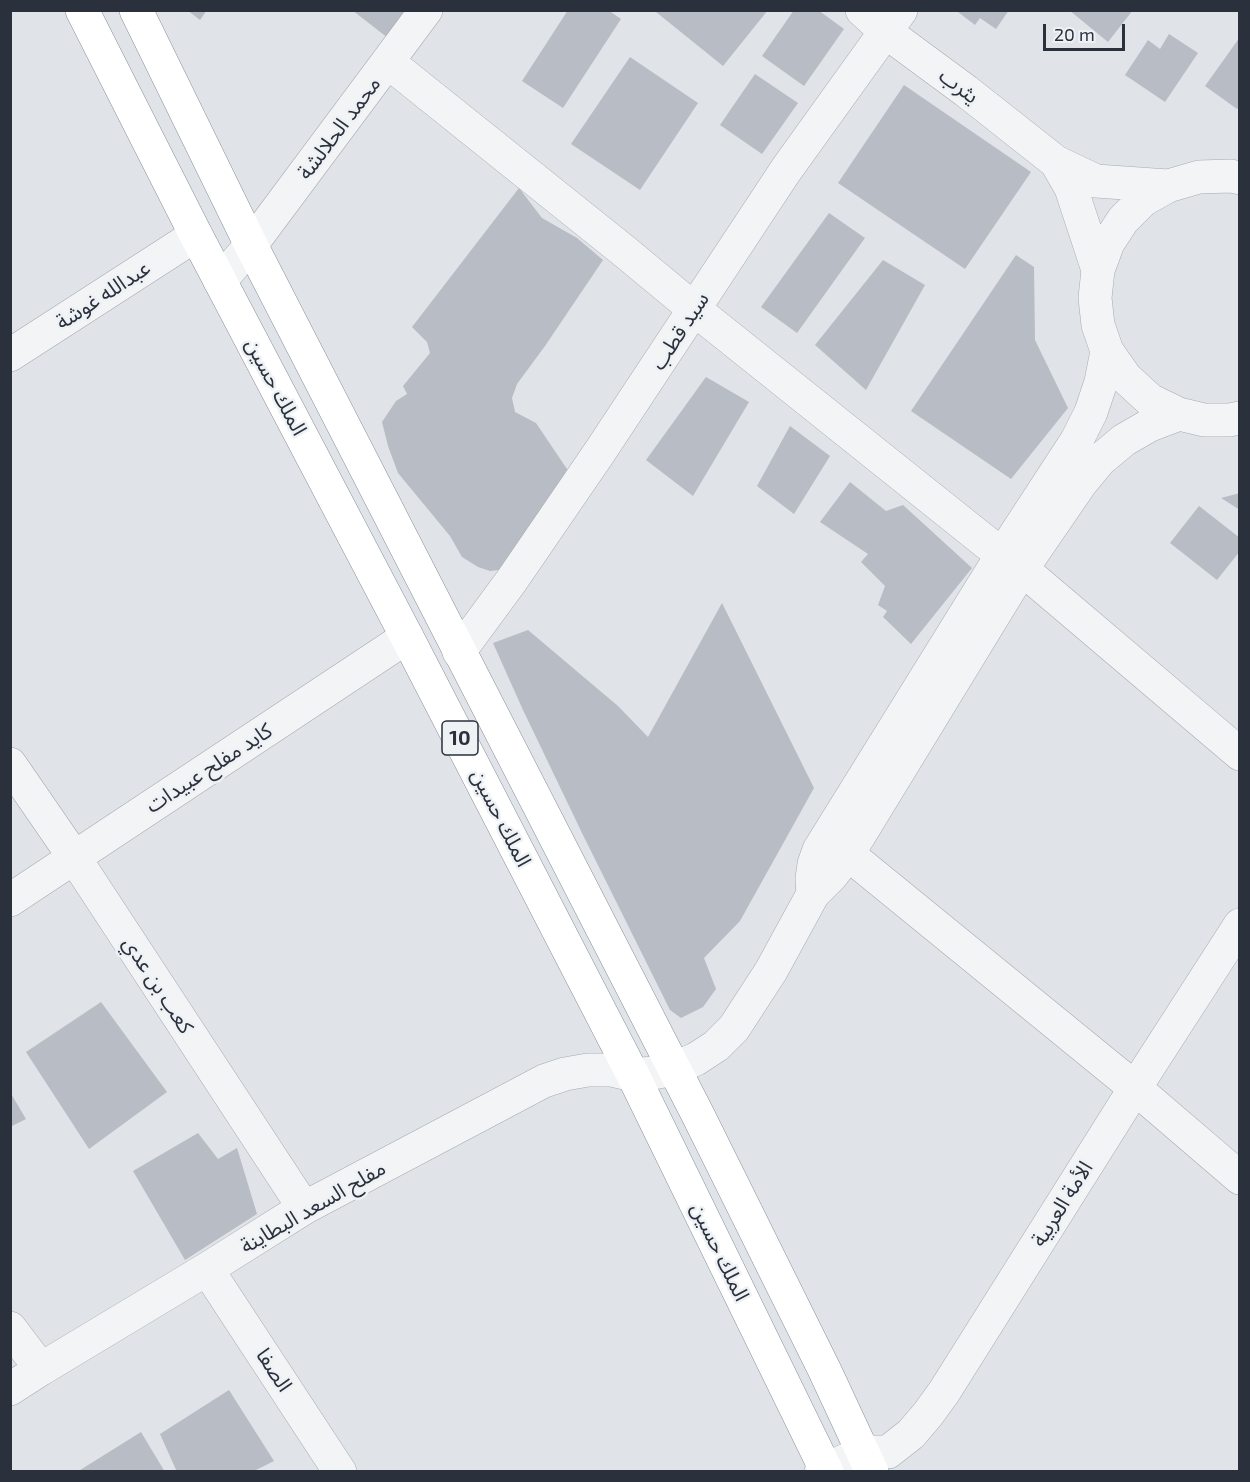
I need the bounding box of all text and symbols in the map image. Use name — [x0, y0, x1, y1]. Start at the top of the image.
scale bar — [1046, 12, 1128, 50]
text: 20 m — [1054, 23, 1095, 45]
street label: يثرب — [934, 63, 984, 109]
street label: محمد الحلالشة — [292, 72, 386, 184]
street label: عبدالله غوشة — [51, 255, 155, 335]
street label: سيد قطب — [646, 287, 714, 375]
street label: الملك حسين — [240, 334, 312, 440]
street label: كايد مفلح عبيدات — [141, 718, 277, 818]
road number: 10 — [442, 721, 478, 755]
street label: الملك حسين — [466, 765, 536, 871]
street label: كعب بن عدي — [117, 932, 199, 1038]
street label: مفلح السعد البطاينة — [236, 1155, 390, 1259]
street label: الأمة العربية — [1026, 1157, 1098, 1251]
street label: الملك حسين — [685, 1199, 755, 1305]
street label: الصفا — [251, 1343, 297, 1397]

